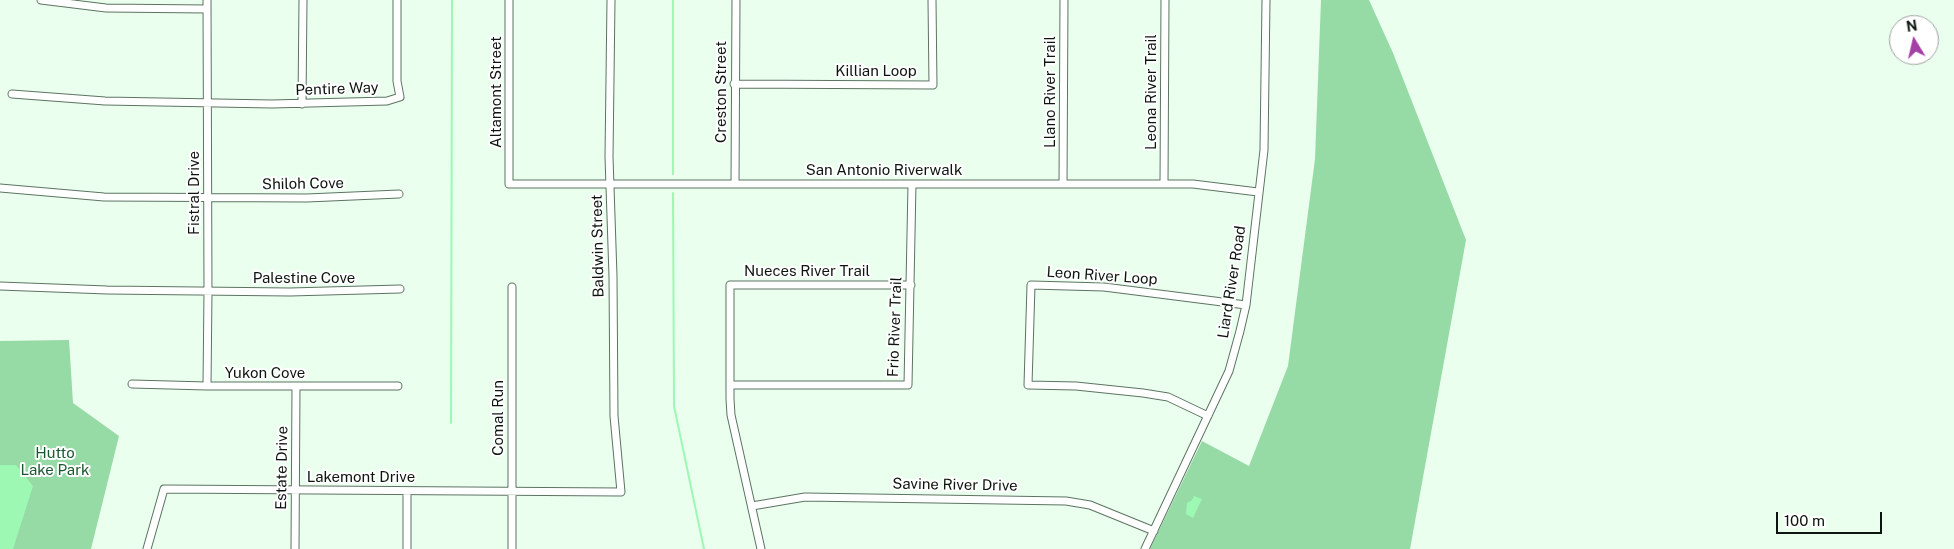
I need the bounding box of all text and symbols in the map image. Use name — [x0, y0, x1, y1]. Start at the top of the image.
north arrow — [1889, 15, 1939, 65]
text: N — [1905, 17, 1918, 35]
street label: Leona River Trail — [1142, 34, 1160, 150]
street label: Altamont Street — [487, 36, 505, 148]
street label: Llano River Trail — [1041, 36, 1059, 148]
street label: Creston Street — [712, 41, 730, 143]
street label: Killian Loop — [835, 62, 917, 80]
street label: Pentire Way — [295, 79, 379, 99]
street label: Fistral Drive — [185, 151, 203, 235]
street label: San Antonio Riverwalk — [806, 161, 962, 179]
street label: Shiloh Cove — [262, 174, 344, 194]
street label: Baldwin Street — [588, 194, 608, 298]
street label: Liard River Road — [1214, 224, 1250, 340]
street label: Nueces River Trail — [744, 262, 870, 280]
street label: Leon River Loop — [1046, 263, 1158, 289]
street label: Palestine Cove — [253, 269, 355, 287]
street label: Frio River Trail — [884, 276, 906, 378]
street label: Yukon Cove — [225, 364, 305, 382]
street label: Comal Run — [489, 380, 507, 456]
street label: Estate Drive — [272, 426, 292, 510]
park label: Hutto Lake Park — [21, 444, 89, 479]
street label: Lakemont Drive — [307, 468, 415, 486]
street label: Savine River Drive — [892, 475, 1018, 495]
scale bar — [1779, 502, 1885, 534]
text: 100 m — [1784, 512, 1825, 529]

